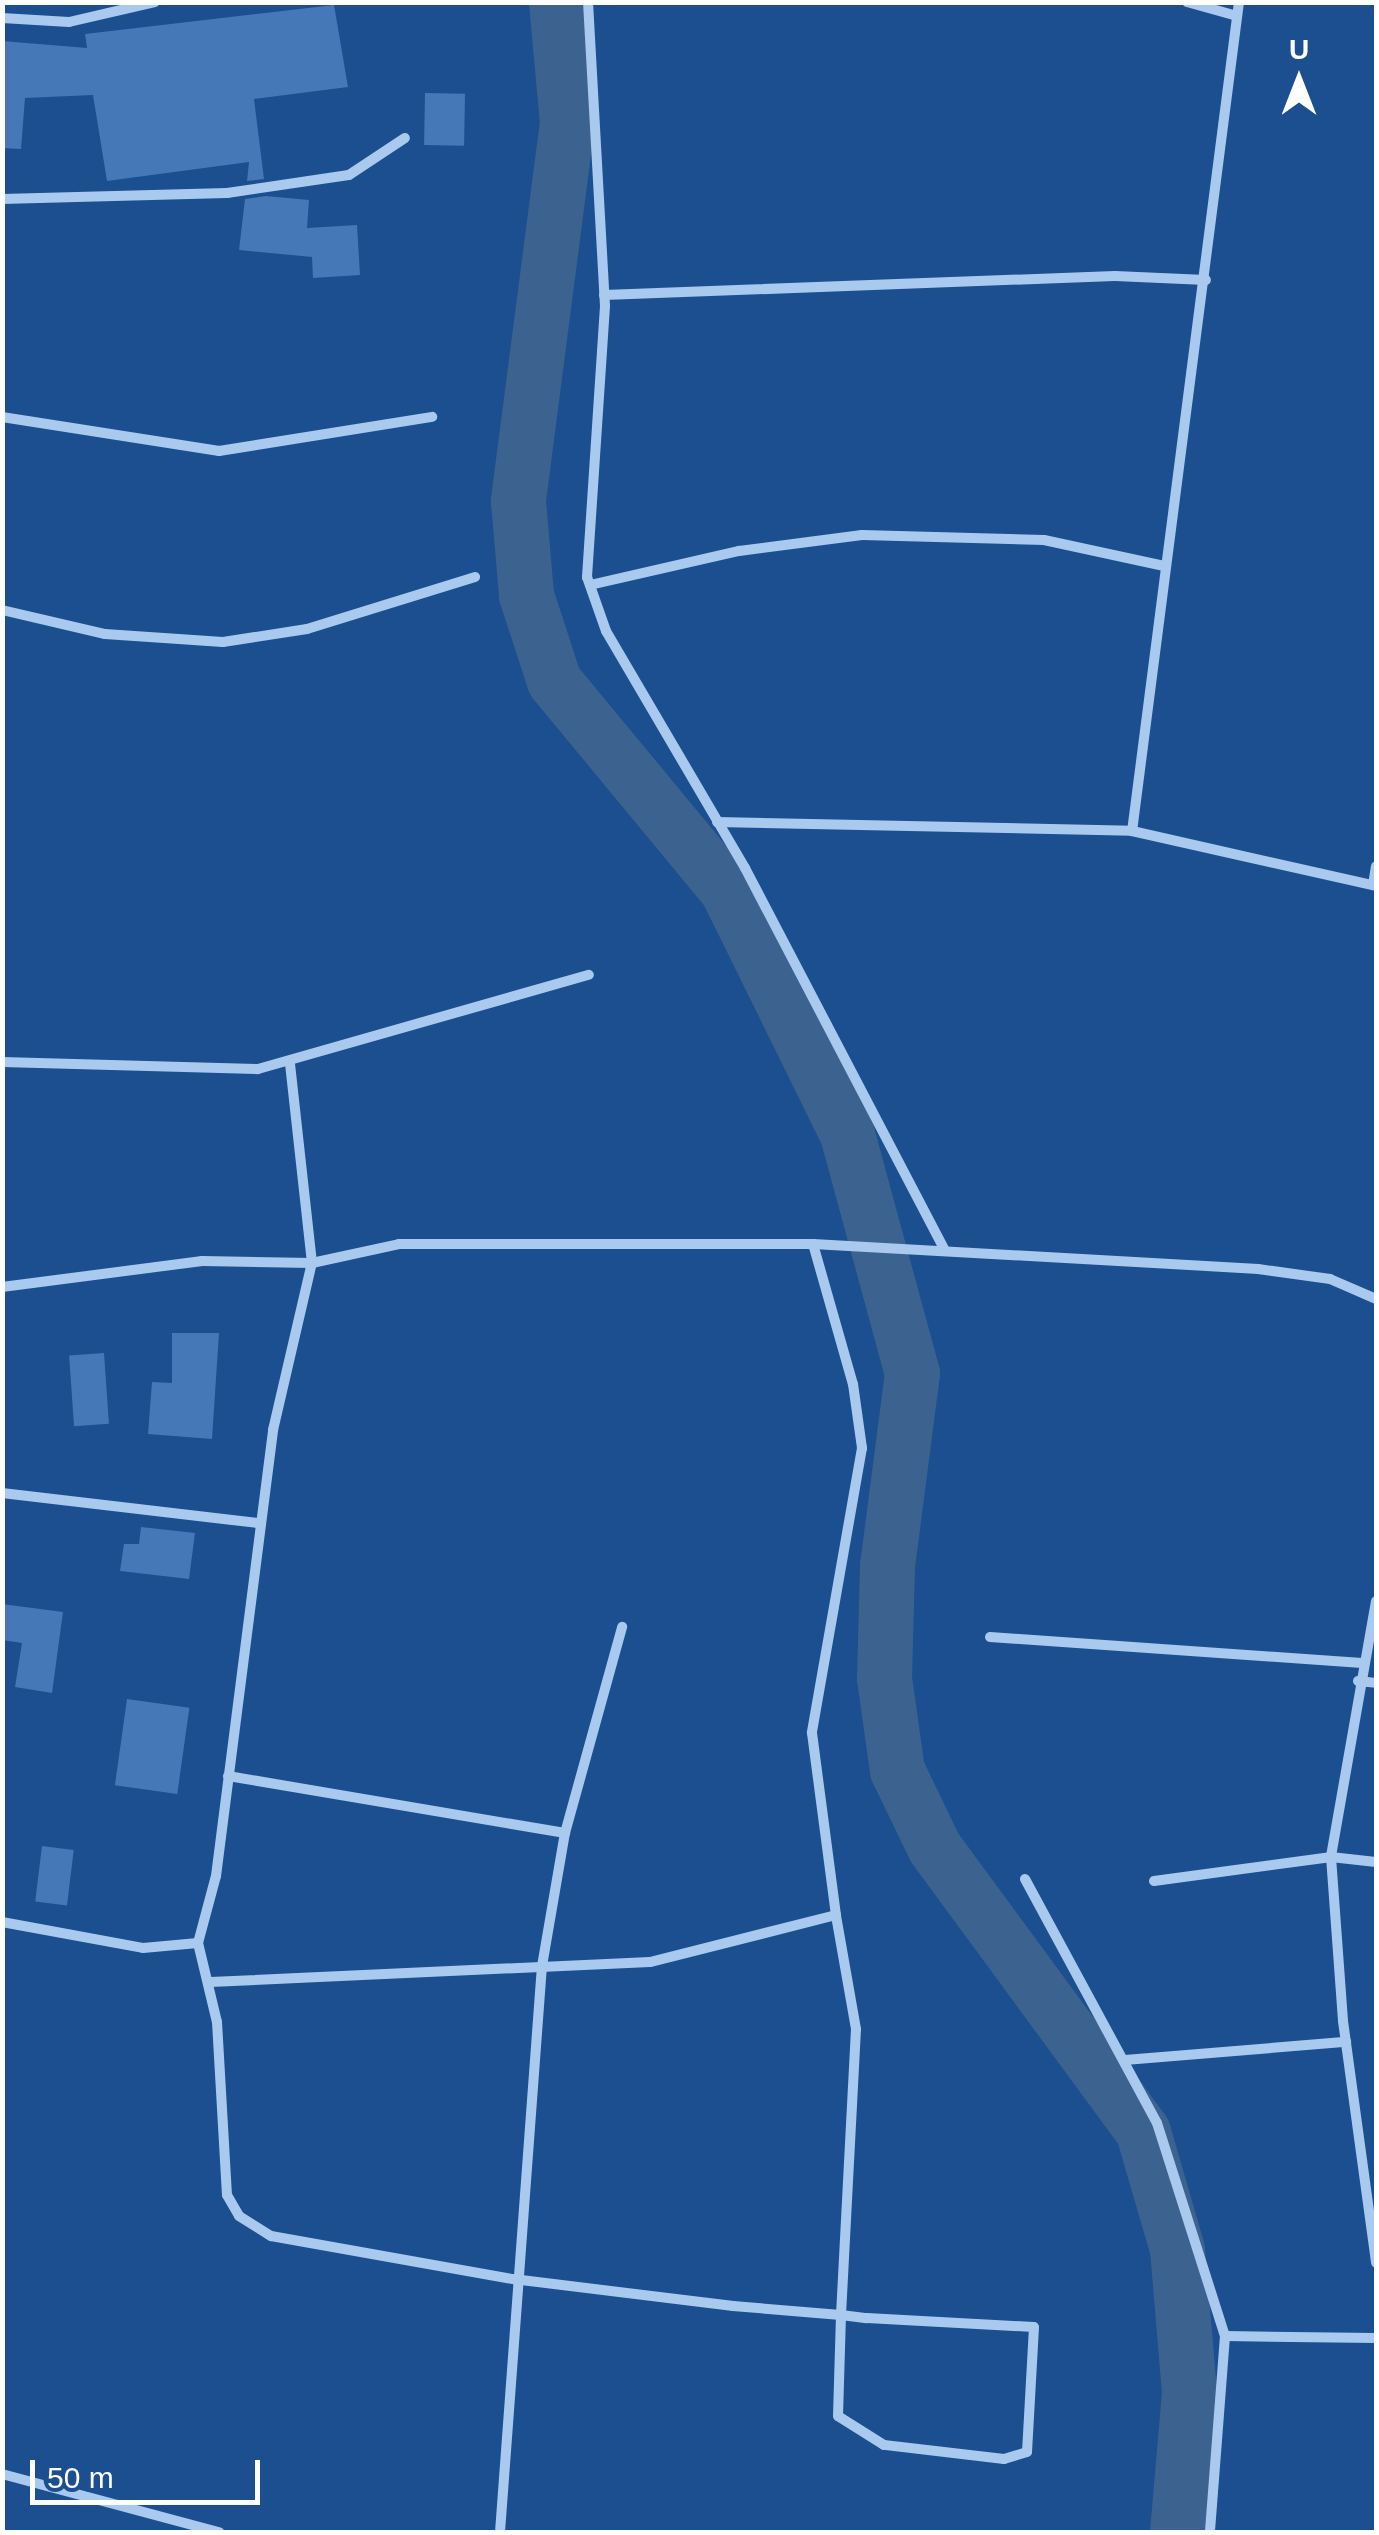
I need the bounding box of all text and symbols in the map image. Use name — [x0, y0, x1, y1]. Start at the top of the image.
north arrow — [1249, 30, 1349, 130]
text: U — [1289, 34, 1309, 65]
scale bar — [35, 2440, 265, 2502]
text: 50 m — [47, 2461, 114, 2494]

